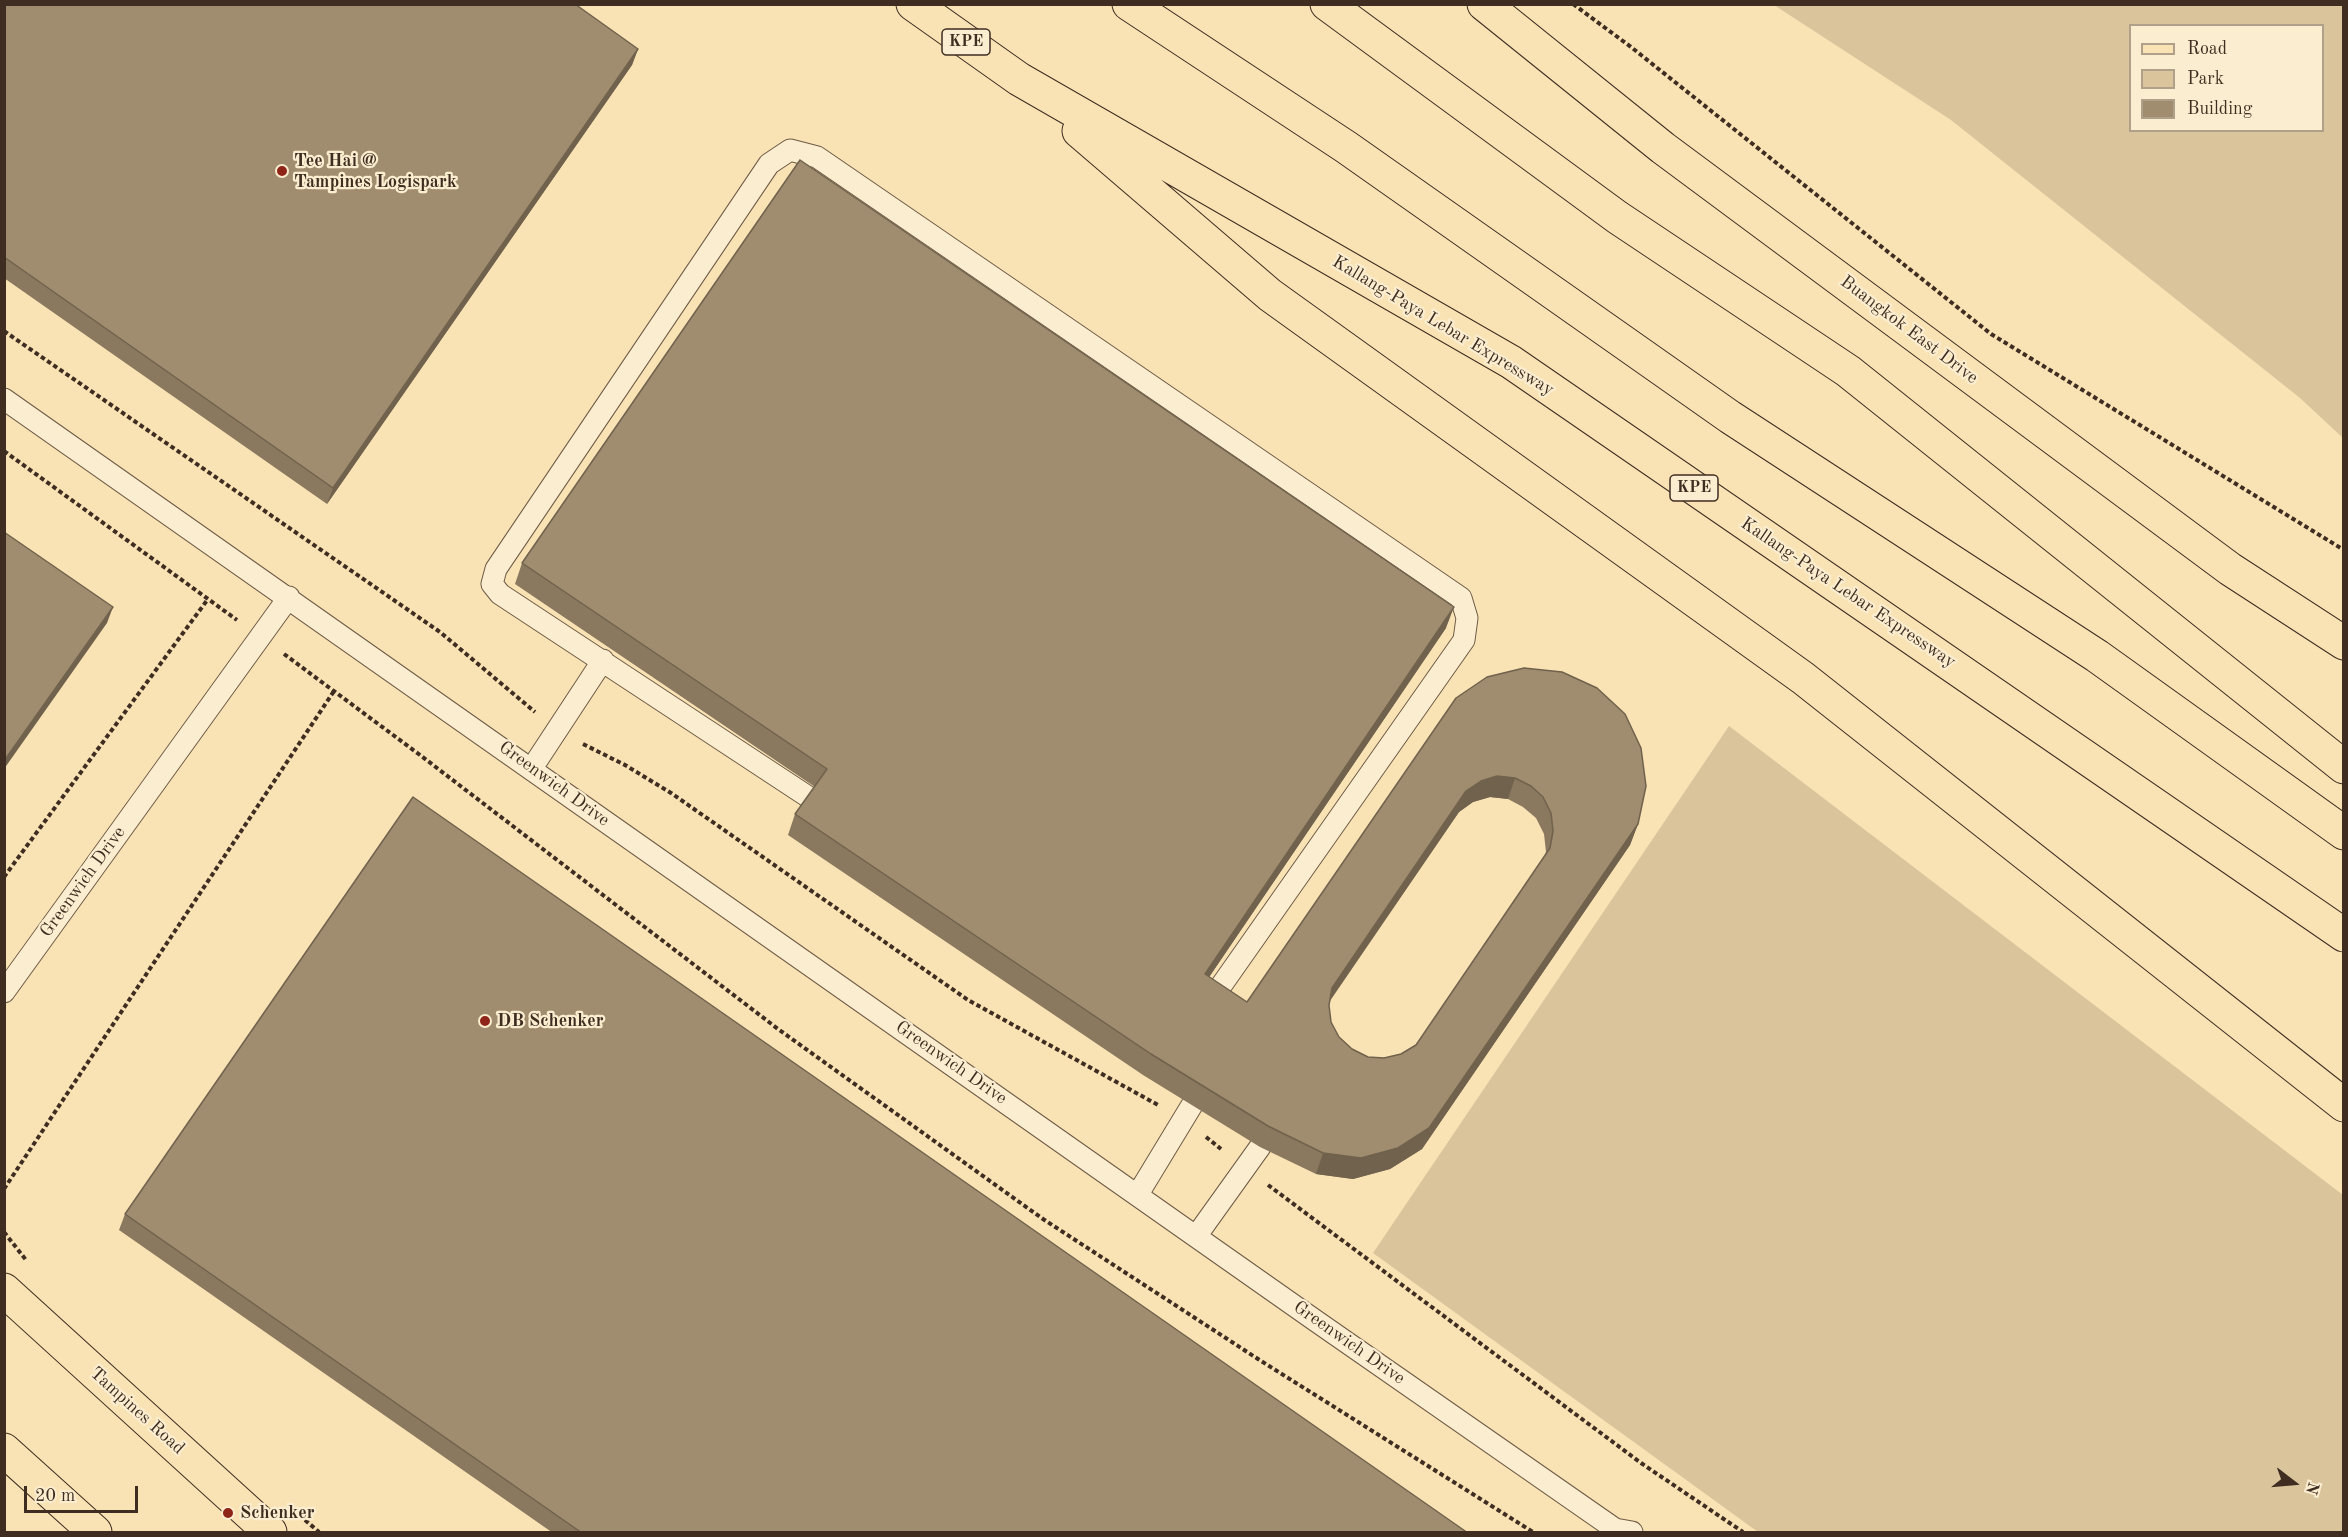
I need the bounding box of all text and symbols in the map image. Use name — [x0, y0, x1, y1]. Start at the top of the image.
legend — [2129, 24, 2324, 132]
road number: KPE — [942, 29, 990, 55]
text: Road — [2187, 40, 2227, 58]
text: Park — [2187, 70, 2224, 88]
text: Building — [2187, 100, 2252, 118]
place label: Tee Hai @ Tampines Logispark — [294, 150, 457, 192]
marker: Tee Hai @ Tampines Logispark — [275, 164, 289, 178]
street label: Kallang-Paya Lebar Expressway — [1328, 251, 1558, 401]
street label: Buangkok East Drive — [1836, 271, 1982, 389]
road number: KPE — [1670, 475, 1718, 501]
street label: Kallang-Paya Lebar Expressway — [1736, 513, 1960, 673]
street label: Greenwich Drive — [495, 737, 613, 831]
street label: Greenwich Drive — [36, 823, 130, 941]
place label: DB Schenker — [497, 1010, 604, 1032]
marker: DB Schenker — [478, 1014, 492, 1028]
street label: Greenwich Drive — [891, 1016, 1011, 1110]
street label: Greenwich Drive — [1289, 1296, 1409, 1390]
street label: Tampines Road — [85, 1363, 189, 1459]
north arrow — [2264, 1453, 2324, 1513]
scale bar — [27, 1474, 141, 1512]
text: N — [2302, 1480, 2321, 1496]
text: 20 m — [35, 1487, 75, 1505]
place label: Schenker — [240, 1502, 315, 1524]
marker: Schenker — [221, 1506, 235, 1520]

